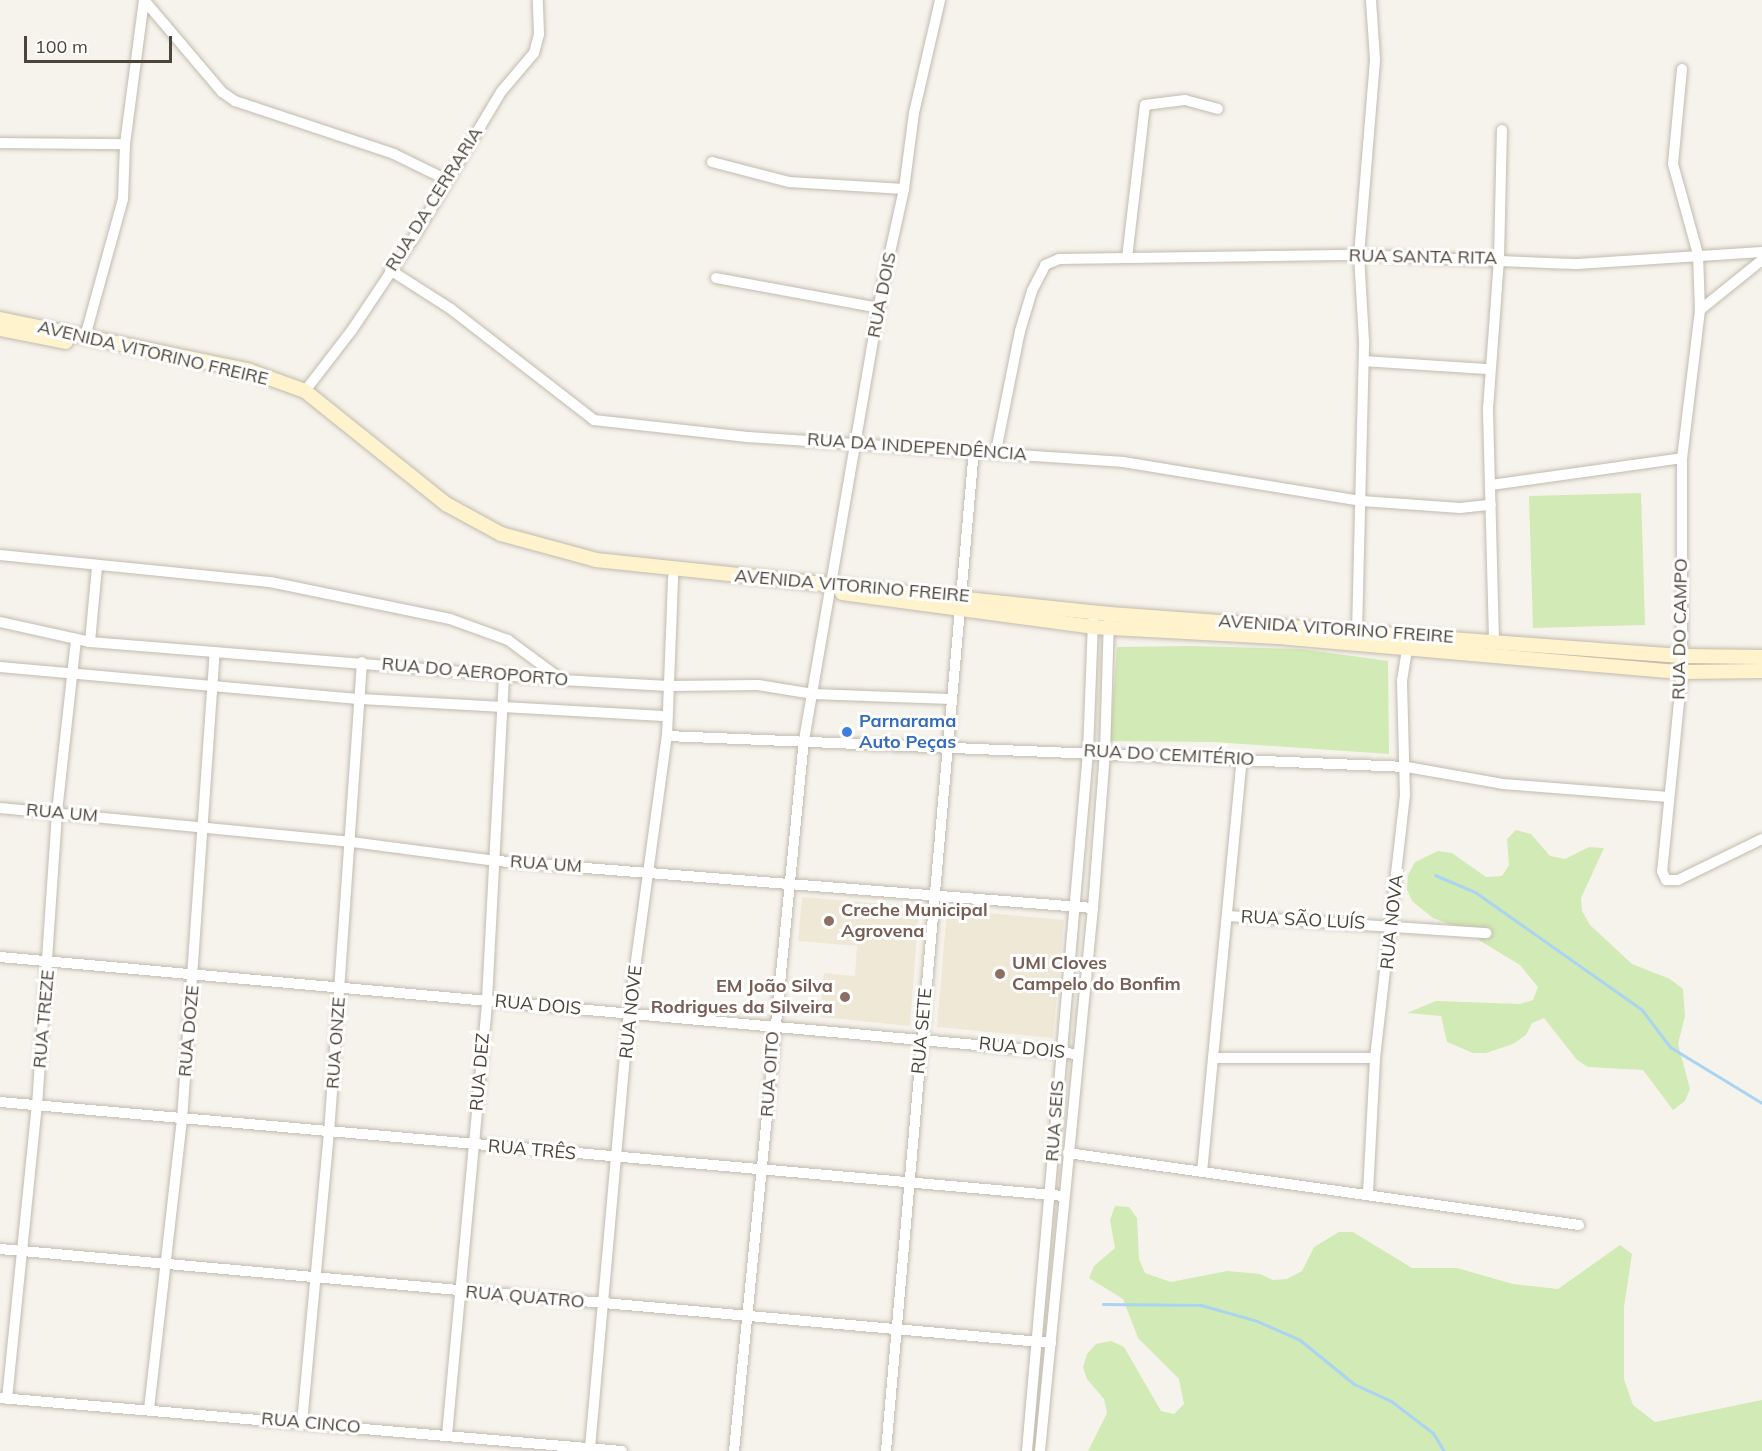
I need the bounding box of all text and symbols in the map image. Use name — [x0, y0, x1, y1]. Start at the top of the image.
scale bar — [27, 24, 176, 62]
text: 100 m — [35, 35, 88, 58]
street label: RUA DA CERRARIA — [381, 123, 487, 275]
street label: RUA SANTA RITA — [1349, 245, 1497, 269]
street label: RUA DOIS — [863, 250, 901, 340]
street label: AVENIDA VITORINO FREIRE — [36, 316, 270, 390]
street label: RUA DA INDEPENDÊNCIA — [806, 429, 1028, 465]
street label: RUA DO CAMPO — [1668, 558, 1692, 700]
street label: AVENIDA VITORINO FREIRE — [734, 565, 970, 607]
street label: AVENIDA VITORINO FREIRE — [1218, 610, 1454, 648]
street label: RUA DO AEROPORTO — [381, 653, 569, 691]
place label: Parnarama Auto Peças — [859, 711, 956, 754]
marker: Parnarama Auto Peças — [840, 725, 854, 739]
street label: RUA DO CEMITÉRIO — [1083, 740, 1255, 770]
street label: RUA UM — [25, 799, 99, 827]
street label: RUA UM — [509, 851, 583, 877]
street label: RUA NOVA — [1376, 873, 1408, 971]
place label: Creche Municipal Agrovena — [841, 900, 988, 942]
street label: RUA SÃO LUÍS — [1240, 906, 1366, 934]
marker: Creche Municipal Agrovena — [822, 914, 836, 928]
place label: UMI Cloves Campelo do Bonfim — [1012, 953, 1181, 996]
street label: RUA NOVE — [615, 964, 647, 1060]
marker: UMI Cloves Campelo do Bonfim — [993, 967, 1007, 981]
street label: RUA TREZE — [29, 969, 59, 1069]
place label: EM João Silva Rodrigues da Silveira — [651, 976, 833, 1018]
street label: RUA DOZE — [174, 984, 204, 1078]
street label: RUA SETE — [907, 987, 937, 1075]
street label: RUA DOIS — [494, 990, 582, 1020]
marker: EM João Silva Rodrigues da Silveira — [838, 990, 852, 1004]
street label: RUA ONZE — [322, 996, 350, 1090]
street label: RUA OITO — [756, 1030, 784, 1118]
street label: RUA DEZ — [466, 1032, 494, 1112]
street label: RUA DOIS — [978, 1033, 1066, 1063]
street label: RUA SEIS — [1041, 1080, 1069, 1162]
street label: RUA TRÊS — [487, 1135, 577, 1165]
street label: RUA QUATRO — [465, 1281, 585, 1313]
street label: RUA CINCO — [260, 1408, 362, 1438]

